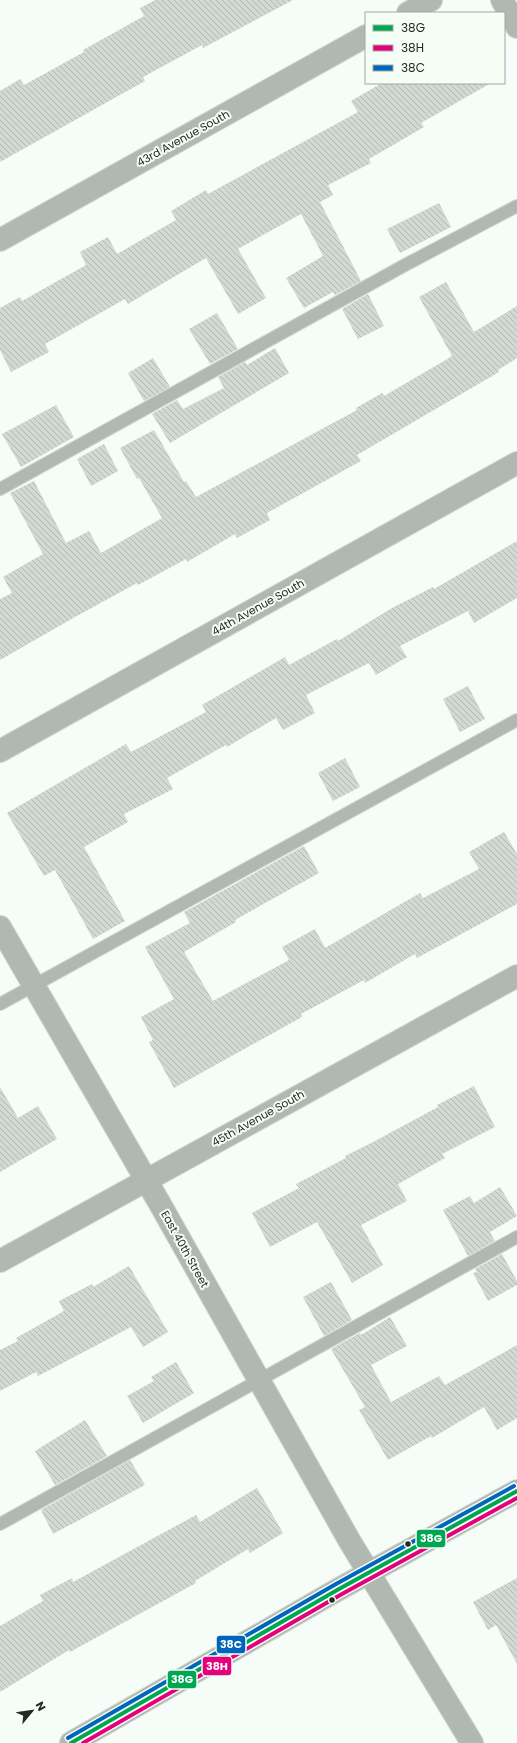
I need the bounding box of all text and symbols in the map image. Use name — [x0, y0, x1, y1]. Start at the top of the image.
legend — [365, 12, 505, 84]
text: 38G — [401, 19, 425, 36]
text: 38H — [401, 39, 424, 56]
text: 38C — [401, 59, 425, 76]
street label: 43rd Avenue South — [134, 106, 232, 170]
street label: 44th Avenue South — [209, 575, 307, 639]
street label: 45th Avenue South — [209, 1086, 307, 1150]
street label: East 40th Street — [157, 1208, 213, 1290]
line badge: 38G — [416, 1529, 446, 1548]
text: 38G — [420, 1530, 443, 1546]
unlabelled marker — [403, 1539, 413, 1549]
unlabelled marker — [327, 1595, 337, 1605]
line badge: 38C — [216, 1635, 246, 1654]
text: 38C — [220, 1636, 242, 1652]
line badge: 38H — [202, 1656, 232, 1676]
text: 38H — [206, 1658, 228, 1674]
line badge: 38G — [167, 1670, 197, 1689]
text: 38G — [171, 1671, 194, 1687]
north arrow — [12, 1691, 52, 1731]
text: N — [32, 1699, 50, 1714]

